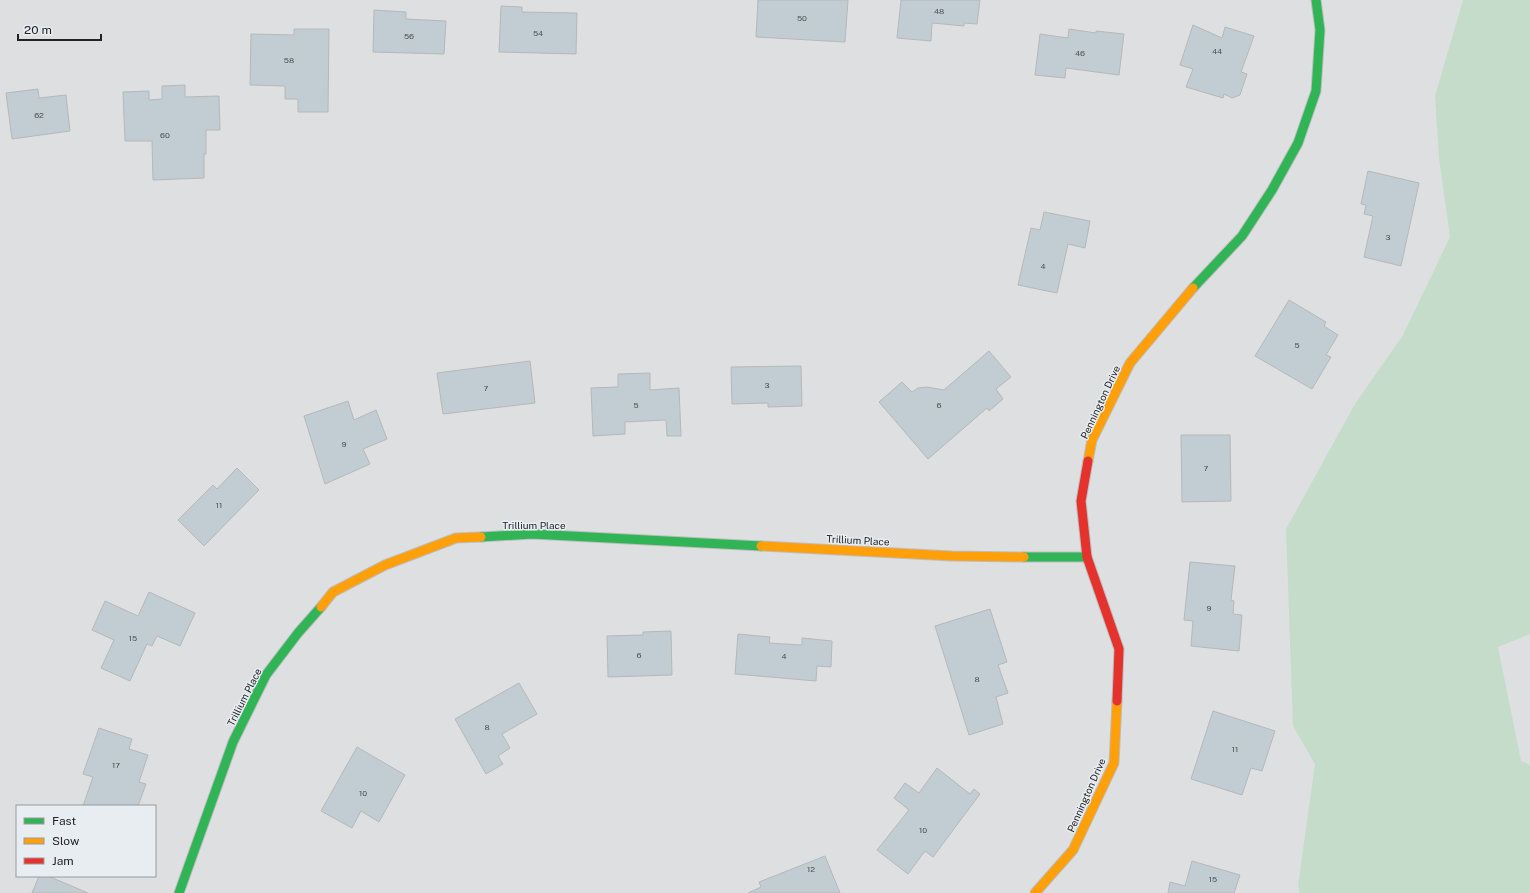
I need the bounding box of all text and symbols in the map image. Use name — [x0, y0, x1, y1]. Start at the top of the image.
house number: 48 — [934, 6, 944, 16]
house number: 50 — [797, 13, 807, 23]
scale bar — [18, 16, 101, 42]
text: 20 m — [24, 23, 52, 37]
house number: 54 — [533, 28, 543, 38]
house number: 56 — [404, 31, 414, 41]
house number: 44 — [1212, 46, 1222, 56]
house number: 46 — [1075, 48, 1085, 58]
house number: 58 — [284, 55, 294, 65]
house number: 62 — [34, 110, 44, 120]
house number: 60 — [160, 130, 170, 140]
house number: 3 — [1385, 232, 1391, 242]
house number: 4 — [1040, 261, 1046, 271]
house number: 5 — [1294, 340, 1300, 350]
street label: Pennington Drive — [1078, 363, 1122, 441]
house number: 3 — [764, 380, 770, 390]
house number: 7 — [484, 383, 489, 393]
house number: 5 — [633, 400, 639, 410]
house number: 6 — [937, 400, 942, 410]
house number: 9 — [342, 439, 347, 449]
house number: 7 — [1204, 463, 1209, 473]
house number: 11 — [216, 500, 222, 510]
street label: Trillium Place — [502, 519, 566, 531]
street label: Trillium Place — [826, 532, 890, 548]
house number: 9 — [1207, 603, 1212, 613]
house number: 15 — [129, 633, 137, 643]
house number: 6 — [637, 650, 642, 660]
house number: 4 — [781, 651, 787, 661]
street label: Trillium Place — [224, 666, 264, 728]
house number: 8 — [974, 674, 980, 684]
house number: 8 — [484, 722, 490, 732]
house number: 11 — [1232, 744, 1238, 754]
street label: Pennington Drive — [1064, 756, 1108, 834]
house number: 17 — [112, 760, 120, 770]
house number: 10 — [359, 788, 367, 798]
legend — [16, 805, 156, 877]
text: Fast — [52, 814, 77, 828]
house number: 10 — [919, 825, 927, 835]
text: Slow — [52, 834, 80, 848]
text: Jam — [52, 854, 74, 868]
house number: 12 — [807, 864, 815, 874]
house number: 15 — [1209, 874, 1217, 884]

